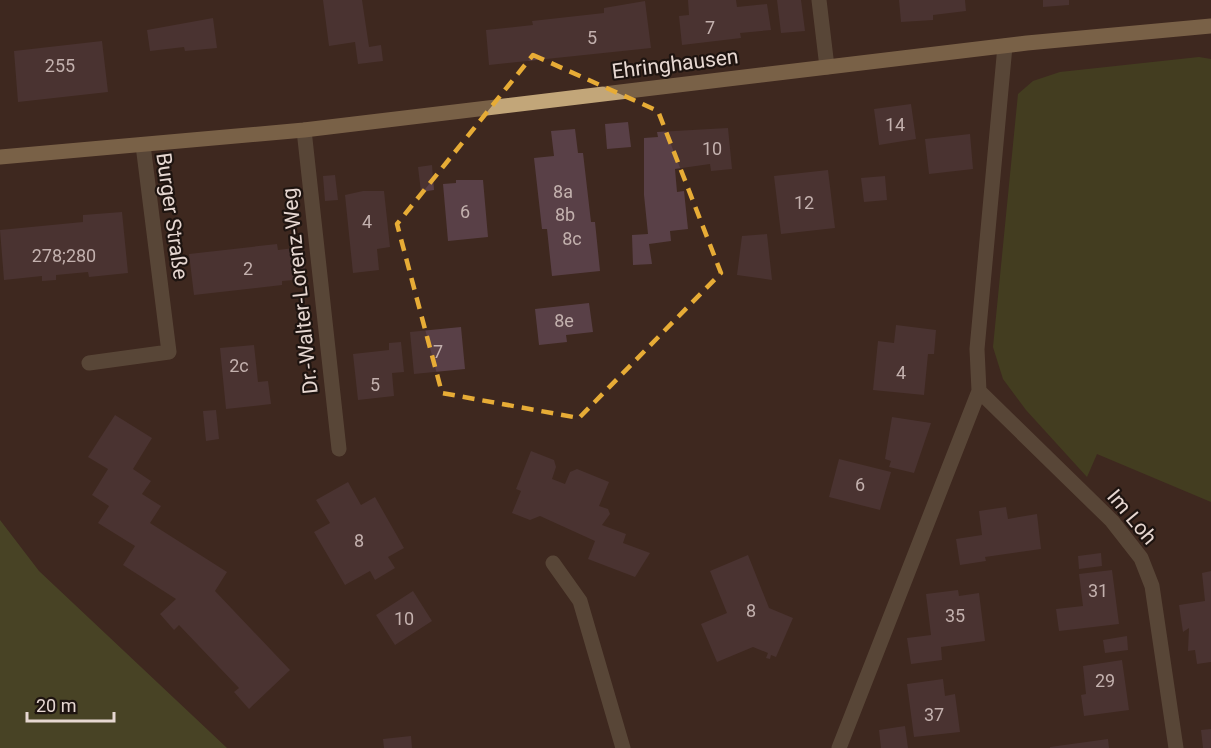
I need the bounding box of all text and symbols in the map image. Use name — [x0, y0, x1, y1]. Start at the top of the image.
house number: 7 — [705, 17, 715, 38]
house number: 5 — [587, 27, 597, 48]
street label: Ehringhausen — [610, 44, 740, 84]
house number: 255 — [45, 55, 75, 76]
house number: 14 — [885, 114, 905, 135]
house number: 10 — [702, 138, 722, 159]
street label: Burger Straße — [151, 151, 193, 281]
house number: 8a — [553, 181, 573, 202]
street label: Dr.-Walter-Lorenz-Weg — [277, 187, 323, 395]
house number: 12 — [794, 192, 814, 213]
house number: 6 — [460, 201, 470, 222]
house number: 8b — [555, 204, 575, 225]
house number: 4 — [362, 211, 372, 232]
house number: 8c — [562, 228, 582, 249]
house number: 278;280 — [32, 245, 96, 266]
house number: 2 — [243, 258, 253, 279]
house number: 8e — [554, 310, 574, 331]
house number: 7 — [433, 341, 443, 362]
house number: 2c — [229, 355, 249, 376]
house number: 4 — [896, 362, 906, 383]
house number: 5 — [370, 374, 380, 395]
house number: 6 — [855, 474, 865, 495]
street label: Im Loh — [1102, 485, 1162, 549]
house number: 8 — [354, 530, 364, 551]
house number: 31 — [1088, 580, 1108, 601]
house number: 8 — [746, 600, 756, 621]
house number: 35 — [945, 605, 965, 626]
house number: 10 — [394, 608, 414, 629]
house number: 29 — [1095, 670, 1115, 691]
scale bar — [27, 685, 114, 723]
text: 20 m — [36, 695, 76, 716]
house number: 37 — [924, 704, 944, 725]

